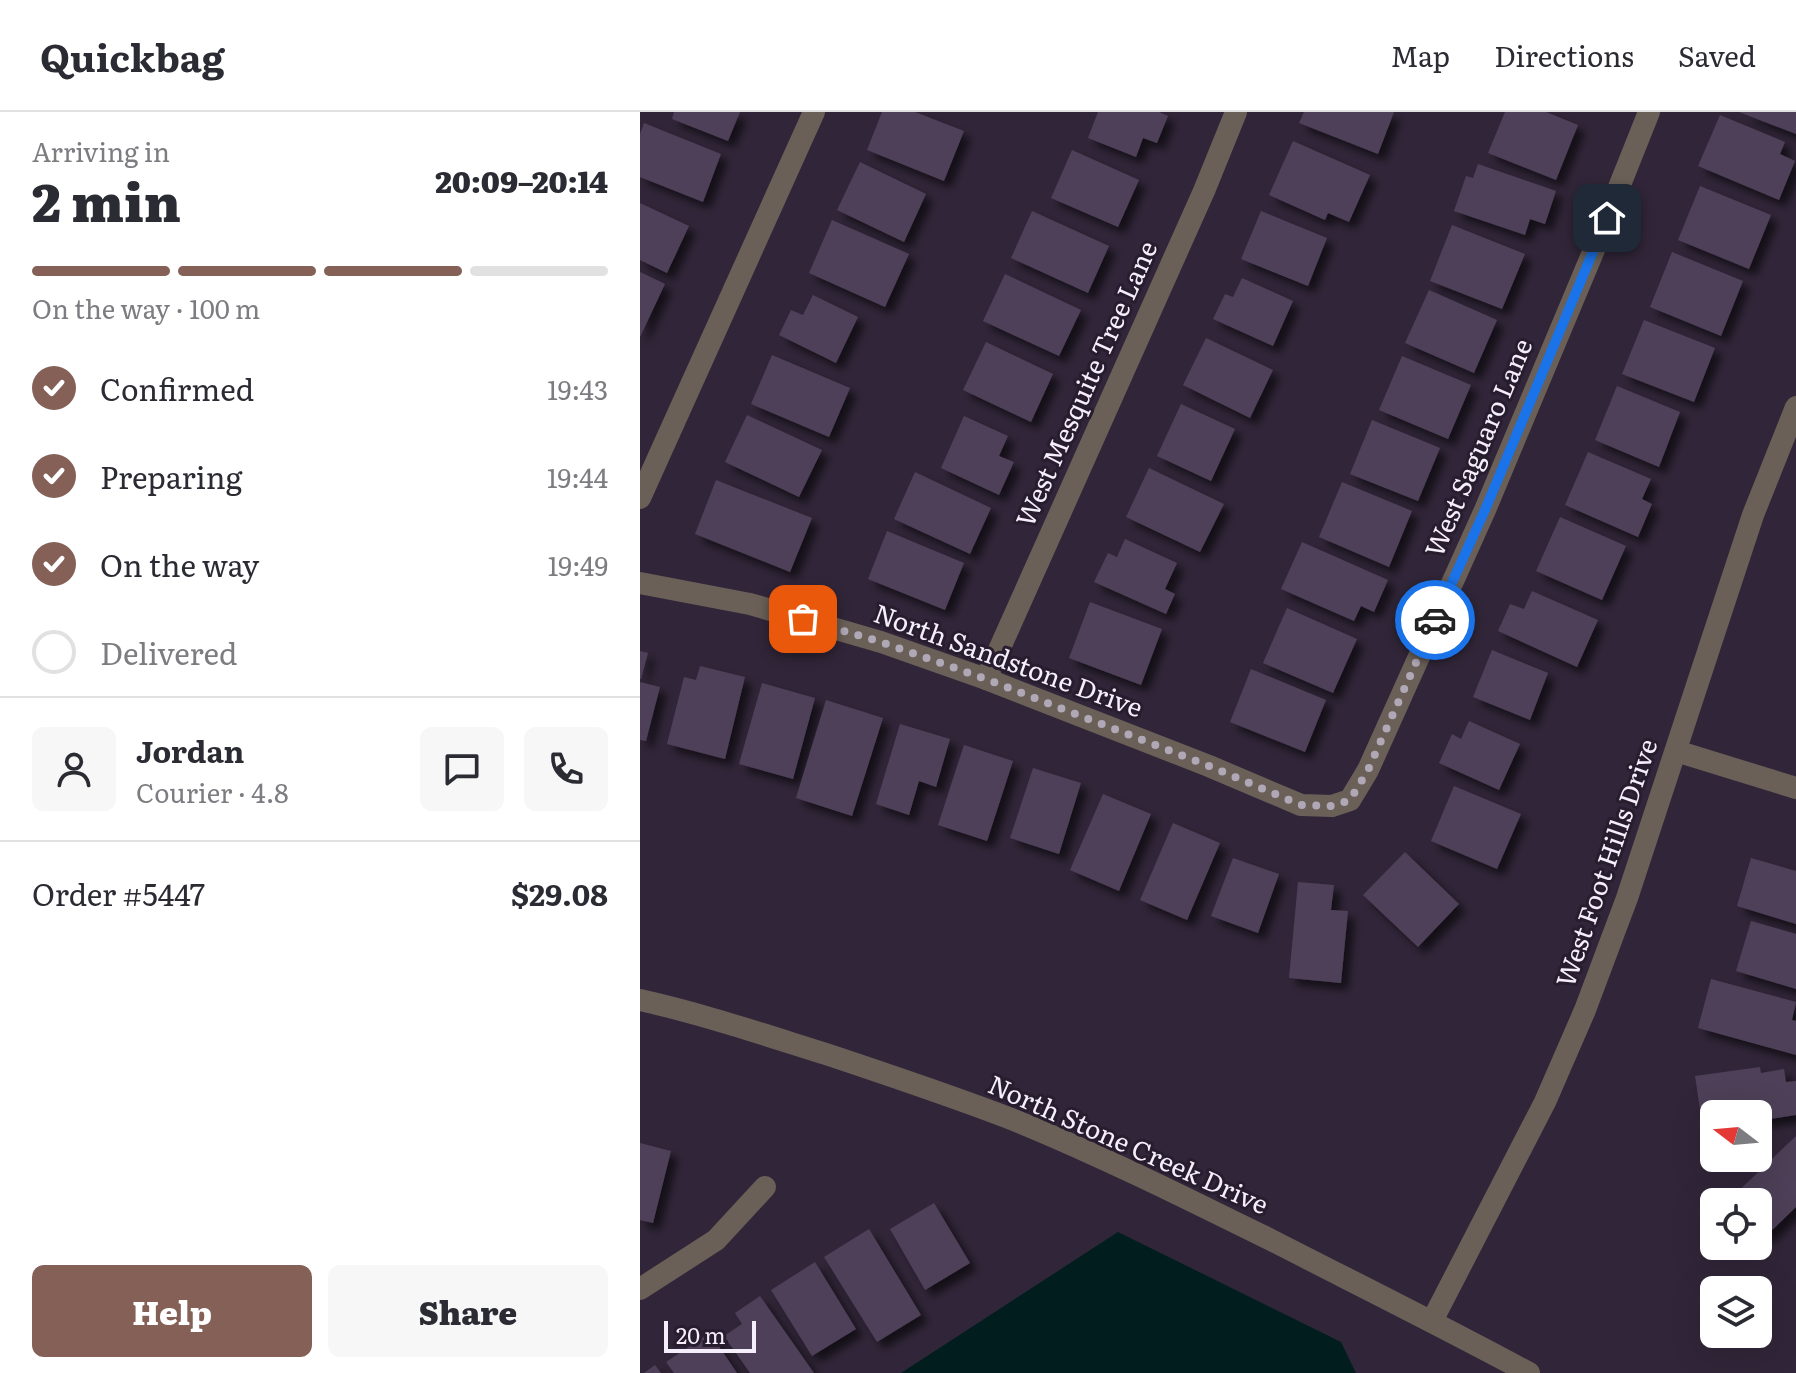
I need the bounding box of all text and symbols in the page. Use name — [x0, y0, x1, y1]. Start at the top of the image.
text: Quickbag — [40, 27, 225, 84]
text: Map — [1391, 34, 1450, 76]
text: Directions — [1494, 34, 1634, 76]
text: Saved — [1678, 34, 1756, 76]
text: Arriving in — [32, 131, 170, 170]
text: 20:09–20:14 — [435, 158, 608, 202]
text: 2 min — [32, 161, 181, 238]
pin — [1573, 184, 1641, 252]
icon: home — [1585, 196, 1629, 240]
street label: West Mesquite Tree Lane — [1004, 234, 1165, 532]
text: On the way · 100 m — [32, 288, 260, 327]
street label: West Saguaro Lane — [1413, 332, 1540, 562]
icon: check — [32, 366, 76, 410]
text: Confirmed — [100, 366, 254, 410]
text: 19:43 — [547, 369, 608, 408]
icon: check — [32, 454, 76, 498]
text: Preparing — [100, 454, 242, 498]
text: 19:44 — [547, 457, 608, 496]
icon: check — [32, 542, 76, 586]
text: On the way — [100, 542, 259, 586]
text: 19:49 — [548, 545, 608, 584]
courier — [1395, 580, 1475, 660]
pin — [769, 585, 837, 653]
street label: North Sandstone Drive — [869, 592, 1149, 725]
icon: bag — [781, 597, 825, 641]
icon: car — [1413, 598, 1457, 642]
text: Delivered — [100, 630, 237, 674]
button: person — [32, 727, 116, 811]
button: chat — [420, 727, 504, 811]
button: phone — [524, 727, 608, 811]
text: Jordan — [136, 728, 244, 772]
street label: West Foot Hills Drive — [1544, 733, 1665, 992]
text: Courier · 4.8 — [136, 772, 289, 811]
text: Order #5447 — [32, 871, 205, 915]
text: $29.08 — [511, 871, 608, 915]
street label: North Stone Creek Drive — [983, 1063, 1275, 1222]
north arrow — [1700, 1100, 1772, 1172]
map controls — [1700, 1100, 1772, 1348]
button: locate — [1700, 1188, 1772, 1260]
button: Help — [32, 1265, 312, 1357]
button: Share — [328, 1265, 608, 1357]
button: layers — [1700, 1276, 1772, 1348]
scale bar — [664, 1317, 756, 1353]
text: 20 m — [676, 1318, 726, 1351]

